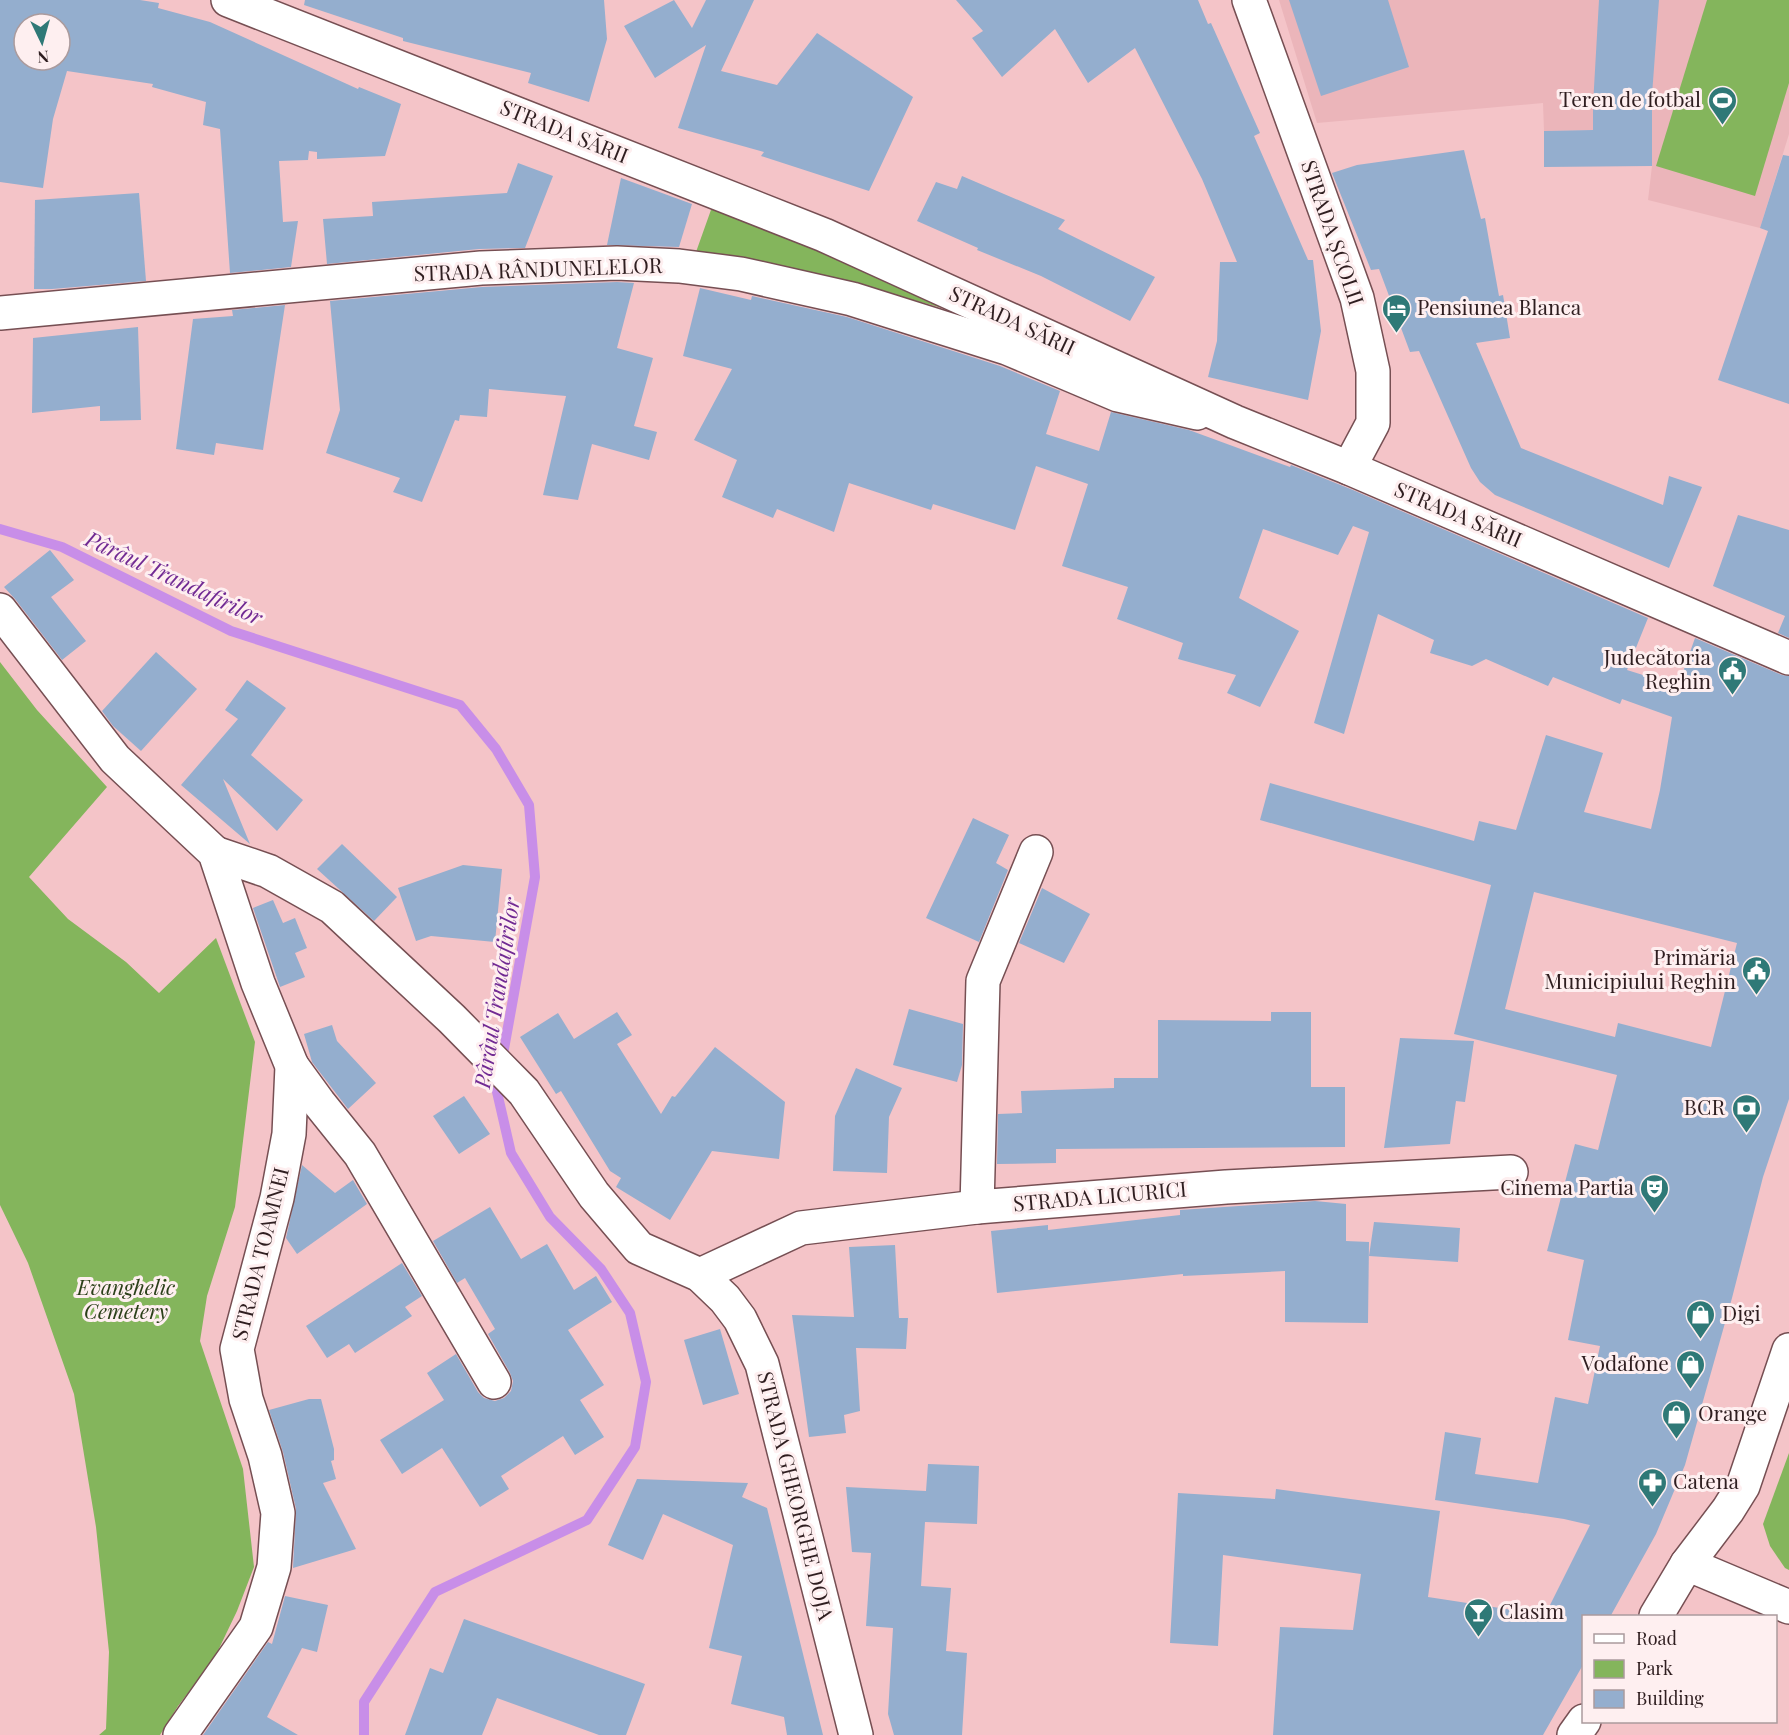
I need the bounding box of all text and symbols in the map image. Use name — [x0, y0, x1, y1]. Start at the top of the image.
north arrow — [12, 12, 72, 72]
text: N — [36, 46, 50, 68]
place label: Teren de fotbal — [1559, 84, 1701, 112]
sports icon: Teren de fotbal — [1706, 84, 1738, 126]
street label: STRADA SĂRII — [497, 92, 633, 169]
street label: STRADA ȘCOLII — [1295, 156, 1372, 309]
street label: STRADA RÂNDUNELELOR — [413, 250, 663, 286]
street label: STRADA SĂRII — [945, 278, 1080, 361]
hotel icon: Pensiunea Blanca — [1380, 292, 1412, 334]
place label: Pensiunea Blanca — [1417, 292, 1582, 320]
street label: STRADA SĂRII — [1391, 474, 1527, 553]
water label: Pârâul Trandafirilor — [80, 522, 268, 632]
place label: Judecătoria Reghin — [1603, 642, 1712, 694]
public building icon: Judecătoria Reghin — [1716, 654, 1748, 696]
water label: Pârâul Trandafirilor — [466, 895, 526, 1091]
place label: Primăria Municipiului Reghin — [1544, 942, 1737, 994]
public building icon: Primăria Municipiului Reghin — [1741, 954, 1773, 996]
place label: BCR — [1684, 1092, 1725, 1120]
bank icon: BCR — [1730, 1092, 1762, 1134]
street label: STRADA TOAMNEI — [224, 1164, 294, 1343]
place label: Cinema Partia — [1500, 1172, 1635, 1200]
theatre icon: Cinema Partia — [1639, 1172, 1671, 1214]
street label: STRADA LICURICI — [1012, 1173, 1188, 1217]
park label: Evanghelic Cemetery — [76, 1272, 175, 1324]
shop icon: Digi — [1685, 1298, 1717, 1340]
place label: Digi — [1722, 1298, 1761, 1326]
place label: Vodafone — [1581, 1348, 1669, 1376]
shop icon: Vodafone — [1674, 1348, 1706, 1390]
street label: STRADA GHEORGHE DOJA — [752, 1368, 842, 1624]
shop icon: Orange — [1661, 1398, 1693, 1440]
place label: Orange — [1698, 1398, 1767, 1426]
pharmacy icon: Catena — [1636, 1466, 1668, 1508]
place label: Catena — [1673, 1466, 1740, 1494]
bar icon: Clasim — [1462, 1596, 1494, 1638]
place label: Clasim — [1499, 1596, 1564, 1624]
legend — [1582, 1615, 1777, 1723]
text: Road — [1636, 1626, 1677, 1650]
text: Park — [1636, 1656, 1673, 1680]
text: Building — [1636, 1686, 1704, 1710]

